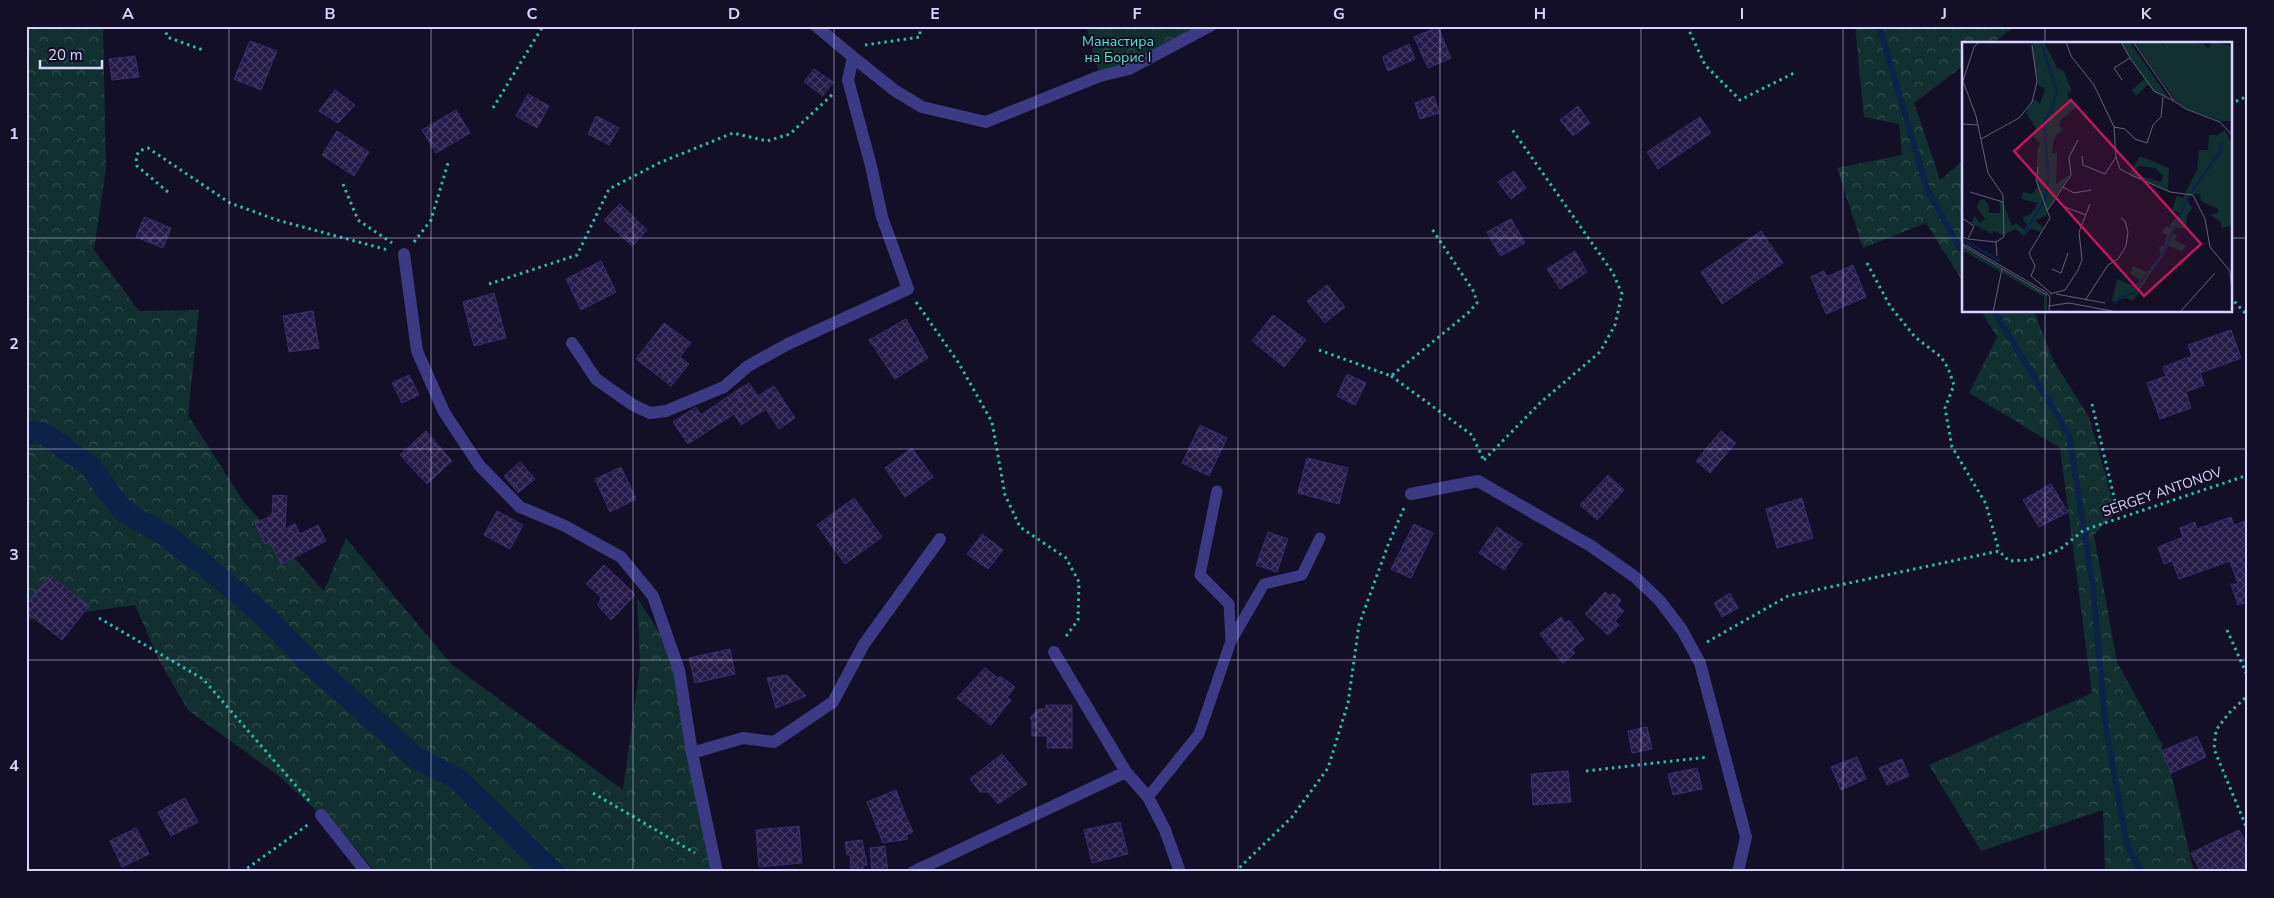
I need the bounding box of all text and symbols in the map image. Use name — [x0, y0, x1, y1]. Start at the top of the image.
text: A — [122, 3, 134, 25]
text: B — [324, 3, 336, 25]
text: C — [527, 3, 538, 25]
text: D — [728, 3, 740, 25]
text: E — [930, 3, 940, 25]
text: F — [1133, 3, 1142, 25]
text: G — [1333, 3, 1345, 25]
text: H — [1534, 3, 1546, 25]
text: I — [1740, 3, 1744, 25]
text: J — [1940, 3, 1947, 25]
text: K — [2141, 3, 2153, 25]
park label: Манастира на Борис І — [1082, 32, 1154, 67]
scale bar — [40, 38, 102, 70]
inset map — [1962, 42, 2232, 312]
text: 20 m — [48, 45, 83, 65]
text: 1 — [9, 123, 19, 145]
text: 2 — [9, 333, 19, 355]
street label: SERGEY ANTONOV — [2099, 462, 2225, 521]
text: 3 — [9, 544, 19, 566]
text: 4 — [9, 755, 19, 777]

